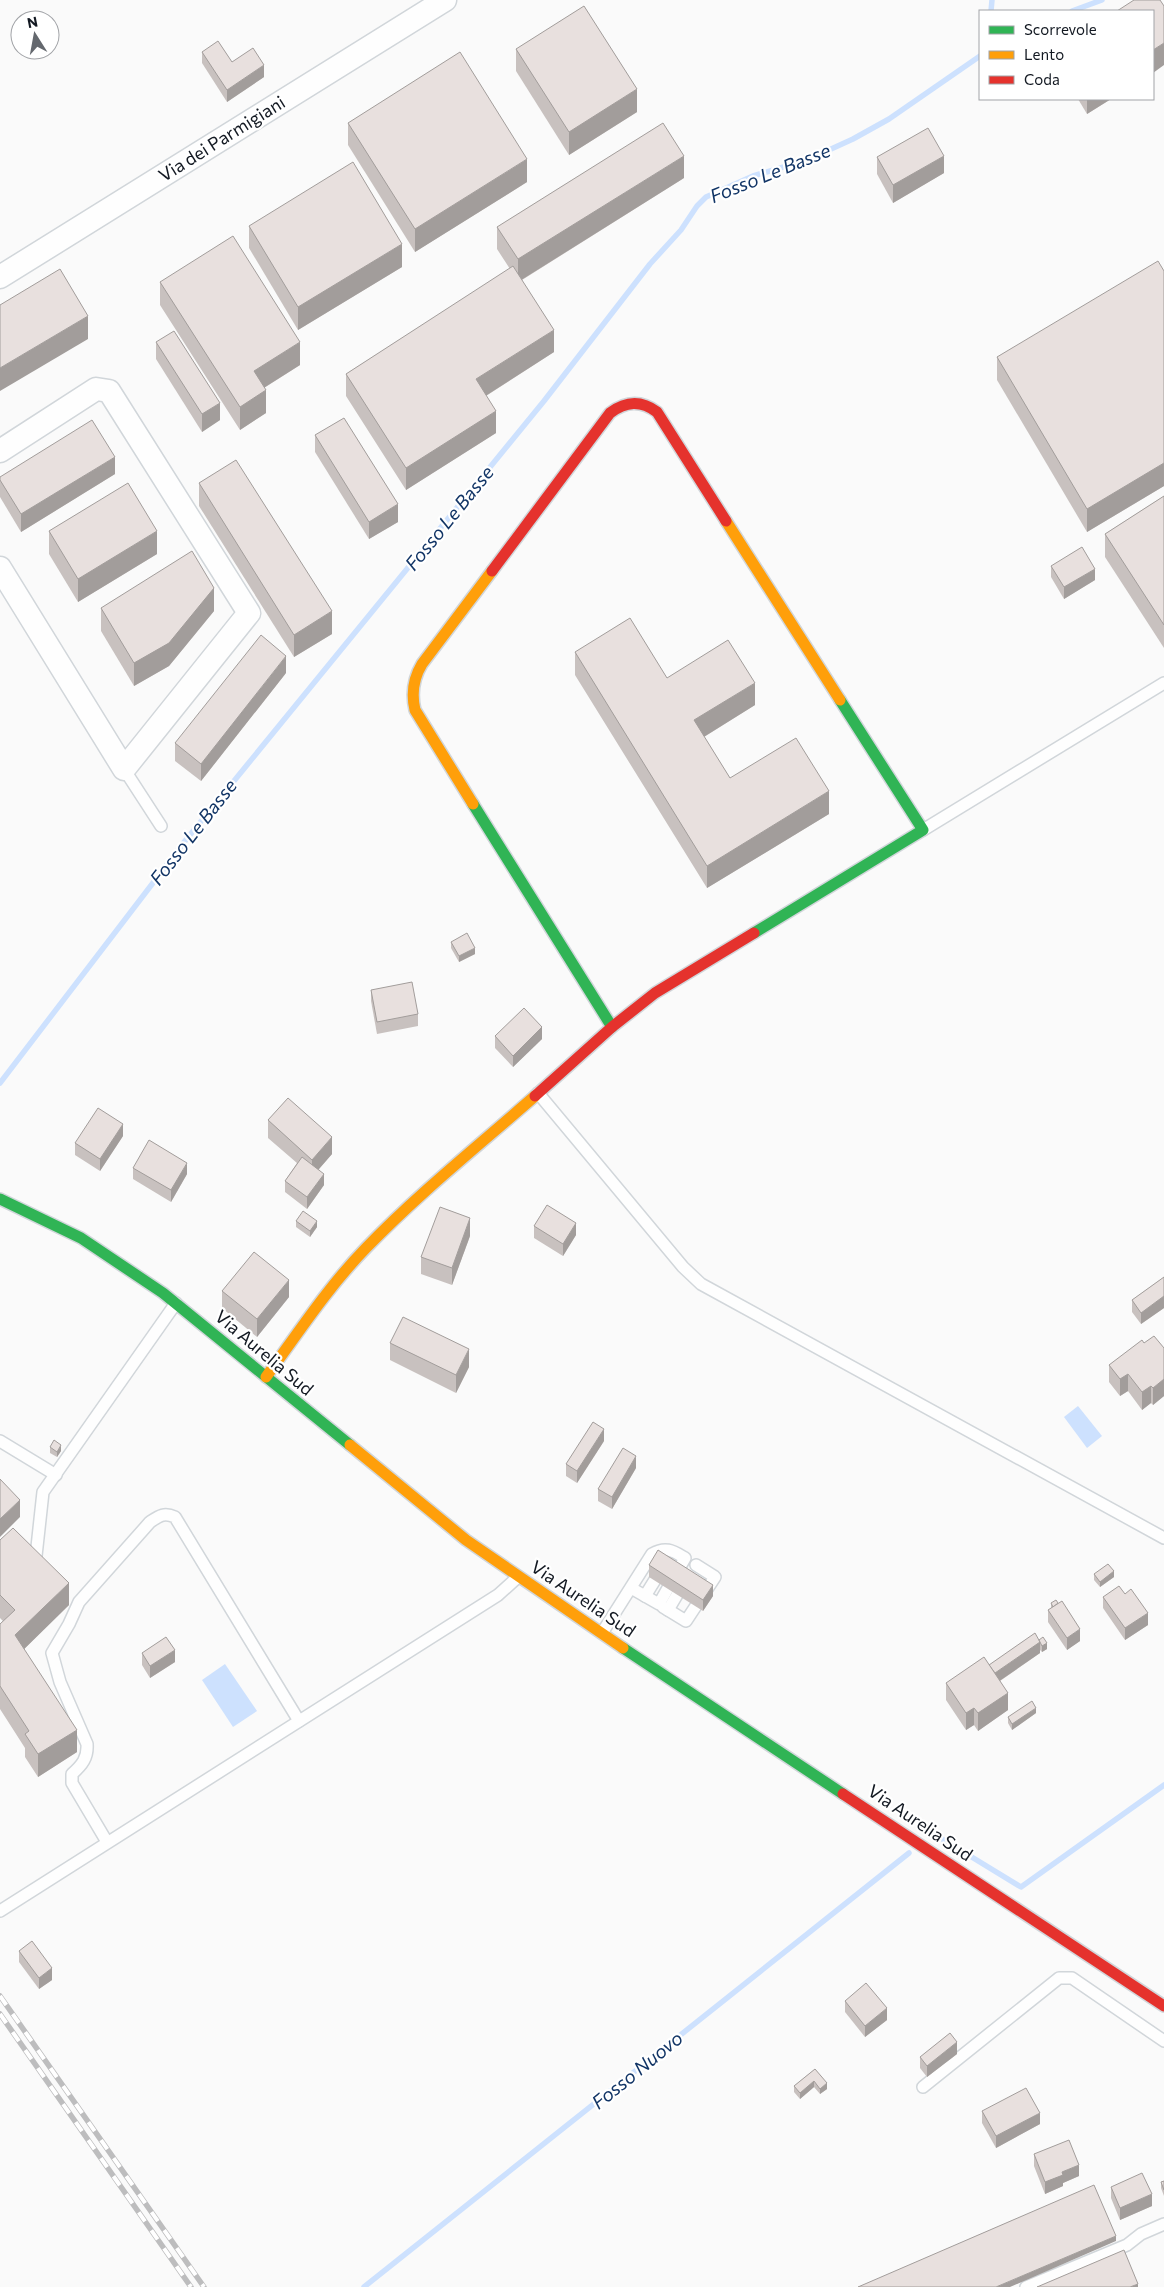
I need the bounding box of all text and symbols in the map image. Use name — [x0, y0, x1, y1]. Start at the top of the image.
north arrow — [10, 10, 60, 60]
legend — [979, 10, 1154, 100]
text: N — [26, 12, 39, 31]
text: Scorrevole — [1024, 20, 1097, 38]
text: Lento — [1024, 45, 1064, 63]
text: Coda — [1024, 70, 1060, 88]
street label: Via dei Parmigiani — [154, 90, 289, 186]
water label: Fosso Le Basse — [706, 138, 833, 207]
water label: Fosso Le Basse — [399, 461, 498, 575]
water label: Fosso Le Basse — [144, 774, 241, 889]
street label: Via Aurelia Sud — [211, 1305, 318, 1400]
street label: Via Aurelia Sud — [527, 1555, 640, 1641]
street label: Via Aurelia Sud — [864, 1779, 977, 1865]
water label: Fosso Nuovo — [587, 2026, 687, 2113]

